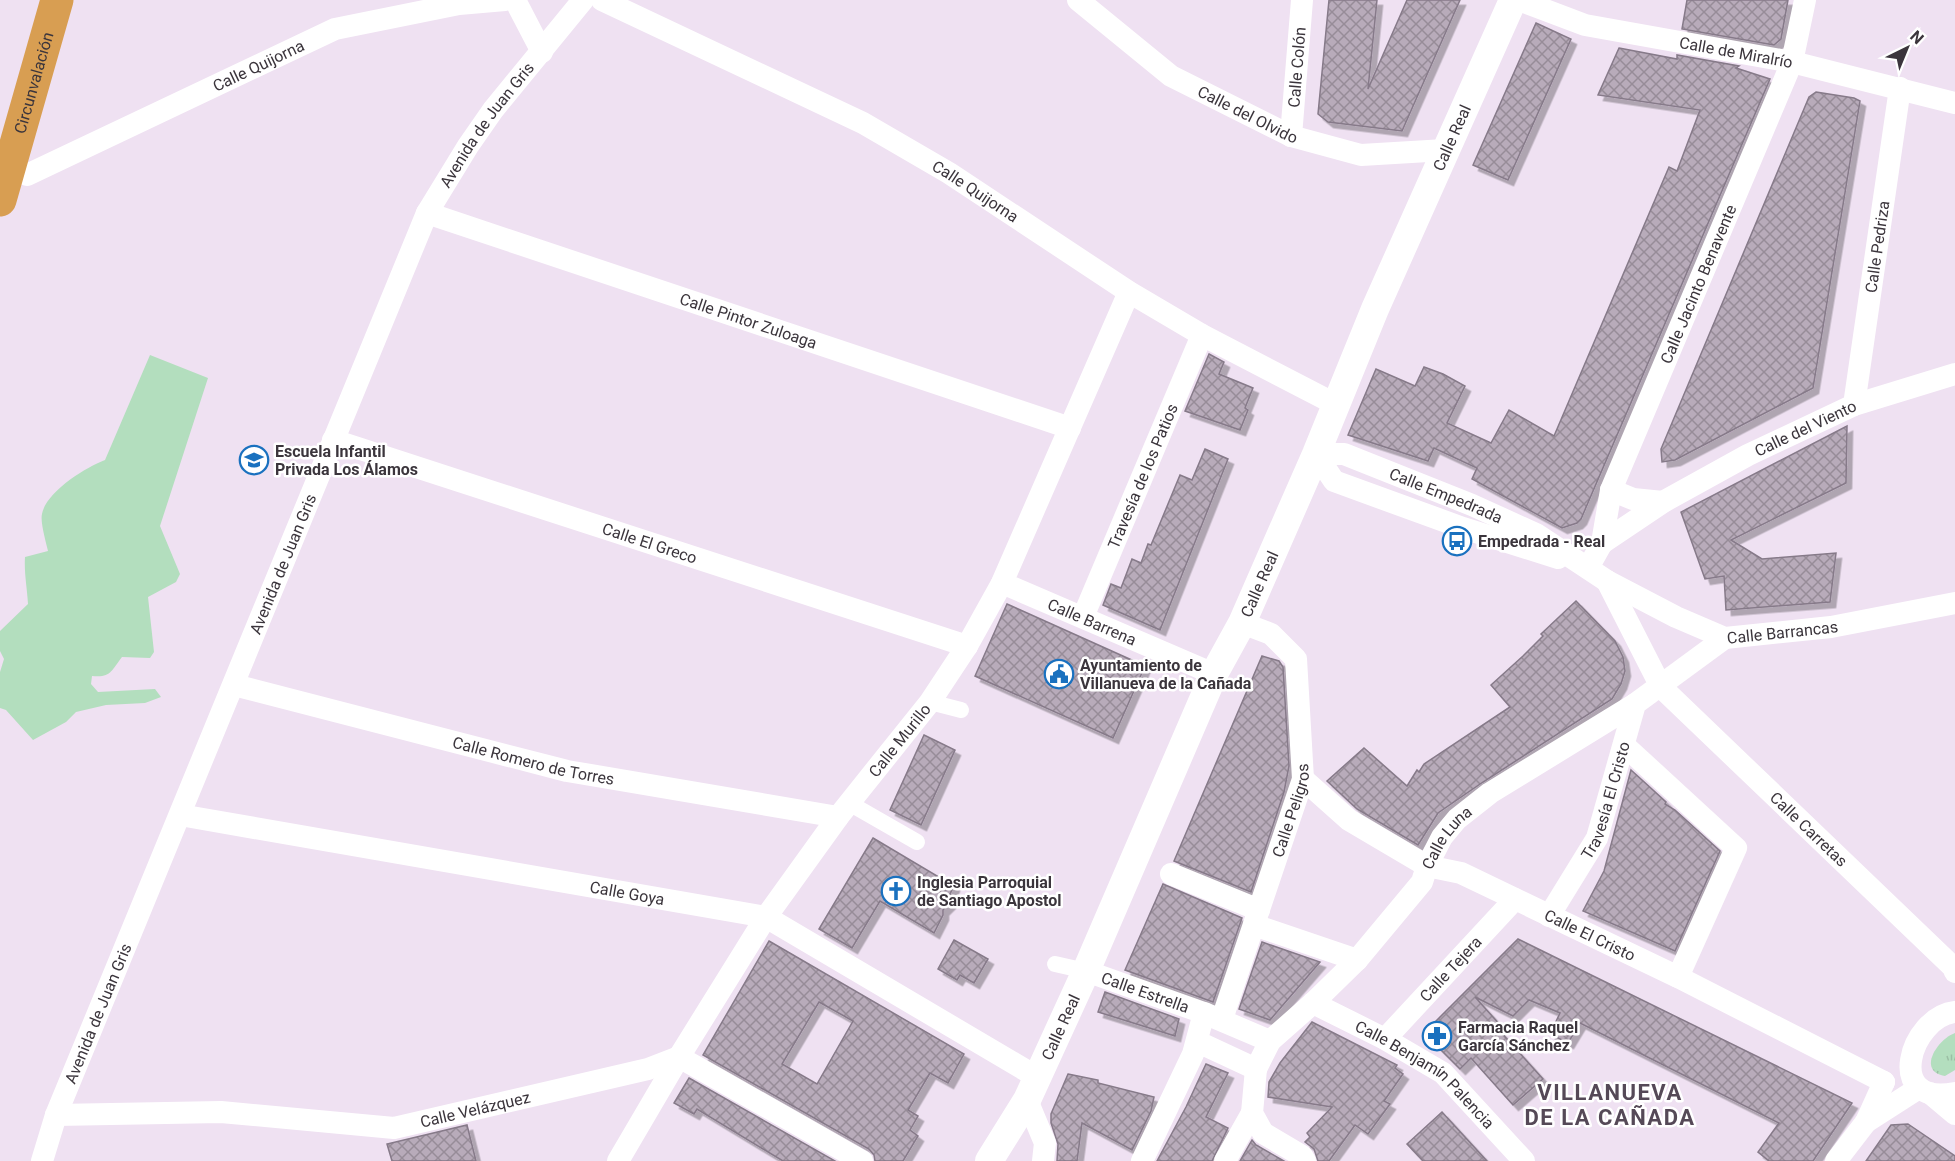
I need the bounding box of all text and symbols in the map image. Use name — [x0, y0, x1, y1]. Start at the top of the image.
north arrow — [1877, 18, 1937, 78]
street label: Calle Colón — [1284, 26, 1309, 108]
text: N — [1906, 27, 1927, 48]
street label: Circunvalación — [10, 30, 57, 136]
street label: Calle de Miralrío — [1678, 33, 1794, 71]
street label: Calle Quijorna — [210, 36, 307, 95]
street label: Avenida de Juan Gris — [435, 58, 538, 191]
street label: Calle del Olvido — [1195, 81, 1300, 147]
street label: Calle Real — [1429, 102, 1475, 174]
street label: Calle Quijorna — [929, 156, 1022, 226]
street label: Calle Pedriza — [1861, 199, 1893, 294]
street label: Calle Jacinto Benavente — [1656, 202, 1740, 366]
street label: Calle Pintor Zuloaga — [677, 289, 820, 352]
street label: Calle del Viento — [1751, 396, 1859, 460]
street label: Travesía de los Patios — [1103, 401, 1182, 551]
place label: Escuela Infantil Privada Los Álamos — [275, 442, 418, 479]
school or university icon: Escuela Infantil Privada Los Álamos — [238, 444, 270, 476]
street label: Calle Empedrada — [1387, 464, 1506, 527]
street label: Avenida de Juan Gris — [245, 491, 320, 637]
street label: Calle El Greco — [600, 519, 699, 567]
bus stop icon: Empedrada - Real — [1441, 525, 1473, 557]
place label: Empedrada - Real — [1478, 532, 1605, 551]
street label: Calle Real — [1236, 548, 1282, 620]
street label: Calle Barrena — [1045, 594, 1139, 649]
street label: Calle Barrancas — [1726, 616, 1840, 647]
place label: Ayuntamiento de Villanueva de la Cañada — [1080, 656, 1252, 693]
public building icon: Ayuntamiento de Villanueva de la Cañada — [1043, 658, 1075, 690]
street label: Calle Murillo — [864, 700, 934, 781]
street label: Calle Romero de Torres — [451, 732, 616, 788]
street label: Travesía El Cristo — [1577, 739, 1633, 863]
street label: Calle Peligros — [1268, 763, 1313, 860]
street label: Calle Carretas — [1766, 787, 1852, 870]
street label: Calle Luna — [1418, 802, 1475, 872]
place label: Inglesia Parroquial de Santiago Apostol — [917, 873, 1062, 910]
church icon: Inglesia Parroquial de Santiago Apostol — [880, 875, 912, 907]
street label: Calle Goya — [588, 877, 666, 909]
street label: Calle El Cristo — [1542, 905, 1639, 965]
street label: Calle Tejera — [1415, 932, 1485, 1005]
street label: Avenida de Juan Gris — [61, 940, 135, 1086]
street label: Calle Estrella — [1099, 968, 1192, 1017]
street label: Calle Real — [1037, 991, 1084, 1063]
street label: Calle Benjamín Palencia — [1352, 1016, 1499, 1132]
place label: Farmacia Raquel García Sánchez — [1458, 1018, 1578, 1055]
pharmacy icon: Farmacia Raquel García Sánchez — [1421, 1020, 1453, 1052]
district label: VILLANUEVA DE LA CAÑADA — [1524, 1080, 1696, 1130]
street label: Calle Velázquez — [418, 1087, 532, 1131]

